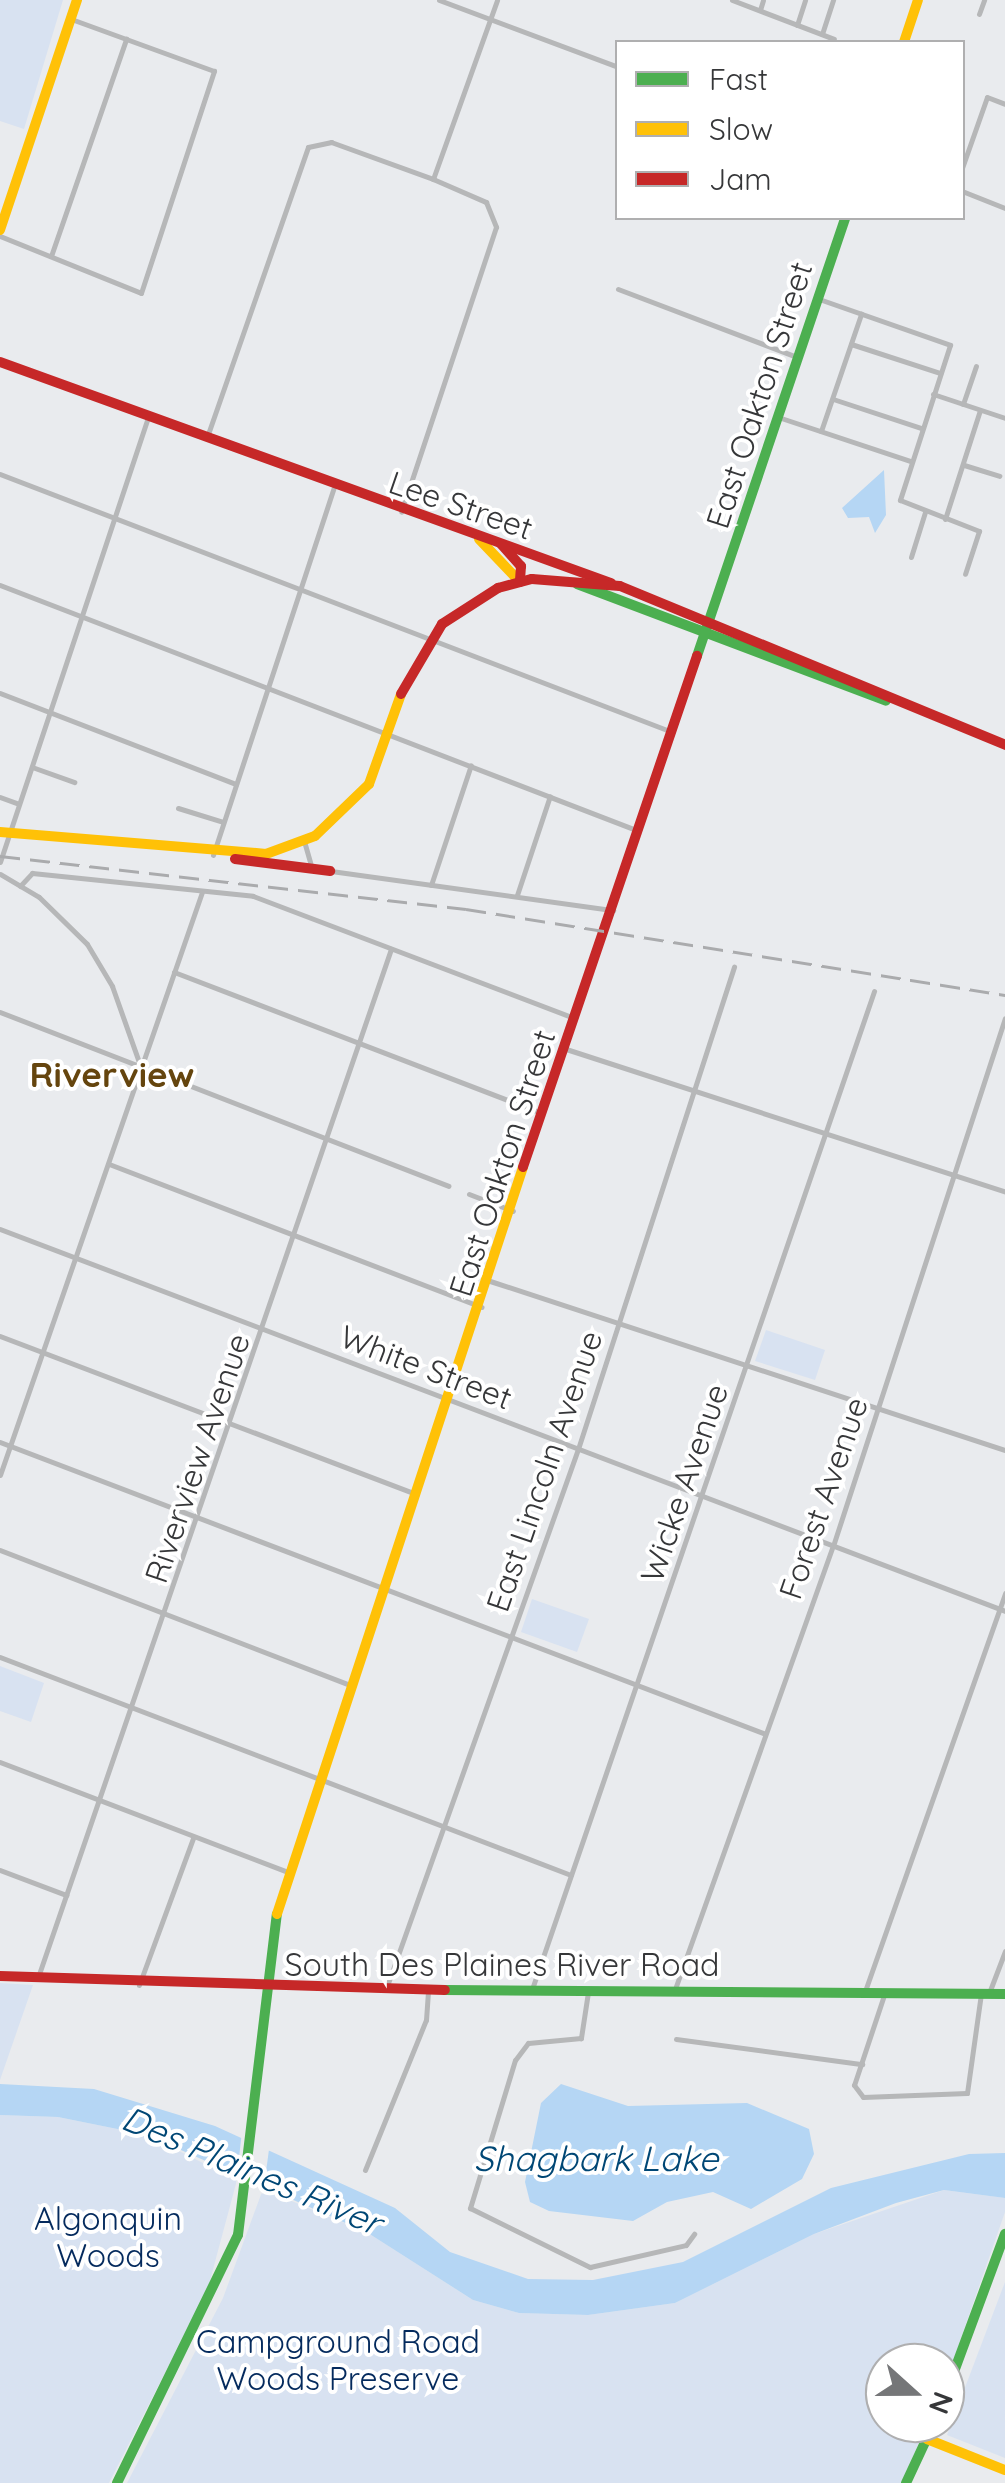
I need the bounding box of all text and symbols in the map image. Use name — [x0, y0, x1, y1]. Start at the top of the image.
legend — [615, 40, 965, 220]
text: Fast — [709, 60, 768, 98]
text: Slow — [709, 110, 773, 148]
text: Jam — [709, 160, 772, 198]
street label: East Oakton Street — [698, 257, 820, 533]
street label: Lee Street — [384, 463, 538, 547]
street label: East Oakton Street — [441, 1025, 563, 1301]
district label: Riverview — [30, 1053, 194, 1095]
street label: White Street — [335, 1317, 517, 1417]
street label: East Lincoln Avenue — [478, 1326, 610, 1616]
street label: Riverview Avenue — [136, 1328, 258, 1588]
street label: Wicke Avenue — [632, 1379, 736, 1587]
street label: Forest Avenue — [771, 1392, 875, 1604]
street label: South Des Plaines River Road — [285, 1945, 719, 1983]
water label: Des Plaines River — [116, 2096, 388, 2244]
water label: Shagbark Lake — [474, 2137, 718, 2179]
park label: Algonquin Woods — [34, 2200, 182, 2275]
park label: Campground Road Woods Preserve — [196, 2323, 480, 2398]
north arrow — [865, 2343, 965, 2443]
text: N — [922, 2387, 962, 2419]

